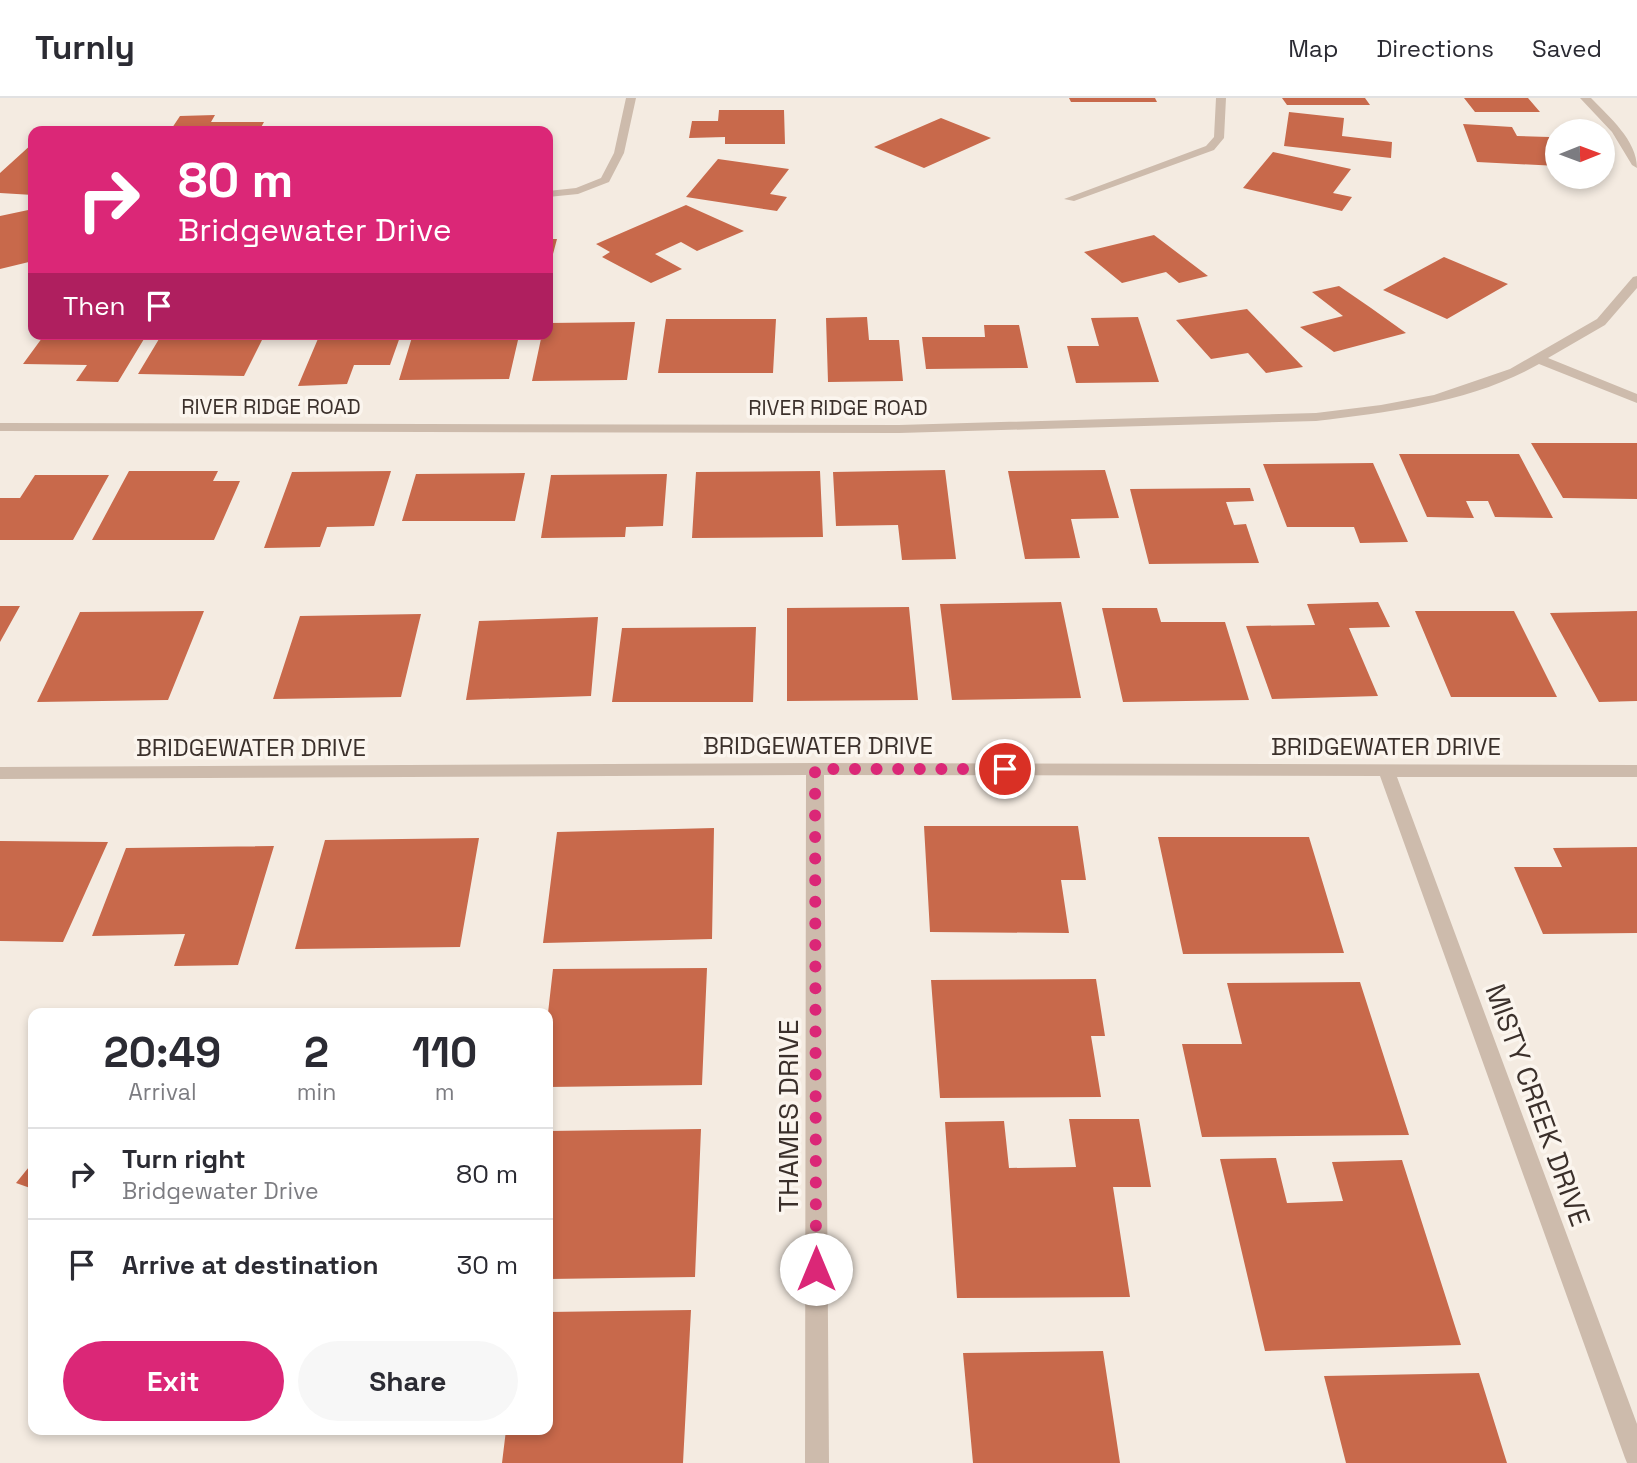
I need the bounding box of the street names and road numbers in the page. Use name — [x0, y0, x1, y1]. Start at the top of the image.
street label: RIVER RIDGE ROAD — [181, 393, 361, 420]
street label: RIVER RIDGE ROAD — [748, 394, 928, 421]
street label: BRIDGEWATER DRIVE — [703, 730, 933, 761]
street label: BRIDGEWATER DRIVE — [1271, 731, 1501, 762]
street label: BRIDGEWATER DRIVE — [136, 732, 366, 763]
street label: MISTY CREEK DRIVE — [1477, 979, 1599, 1231]
street label: THAMES DRIVE — [770, 1020, 806, 1212]

